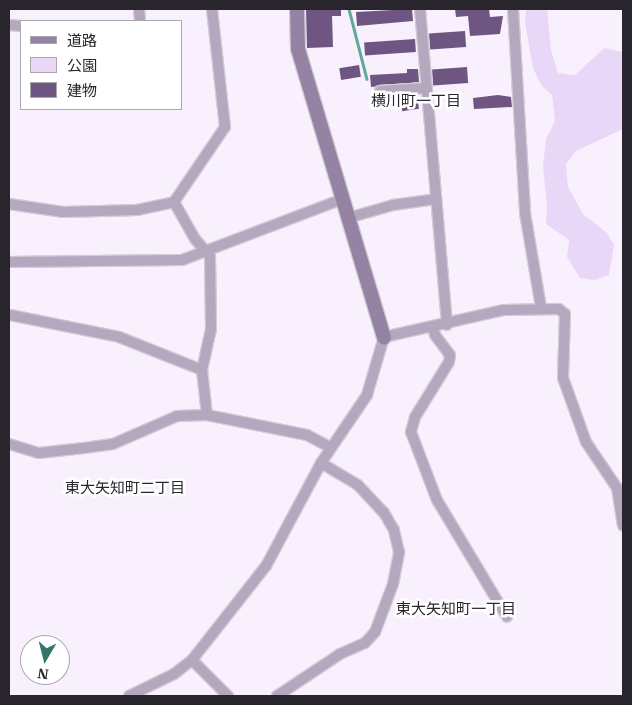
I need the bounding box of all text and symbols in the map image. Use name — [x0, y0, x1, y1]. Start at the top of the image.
legend — [20, 20, 182, 110]
text: 道路 — [67, 31, 97, 50]
text: 公園 — [67, 56, 97, 75]
text: 建物 — [67, 81, 97, 100]
district label: 横川町一丁目 — [371, 92, 461, 110]
district label: 東大矢知町二丁目 — [65, 479, 185, 497]
district label: 東大矢知町一丁目 — [396, 600, 516, 618]
north arrow — [20, 635, 70, 685]
text: N — [36, 664, 50, 684]

